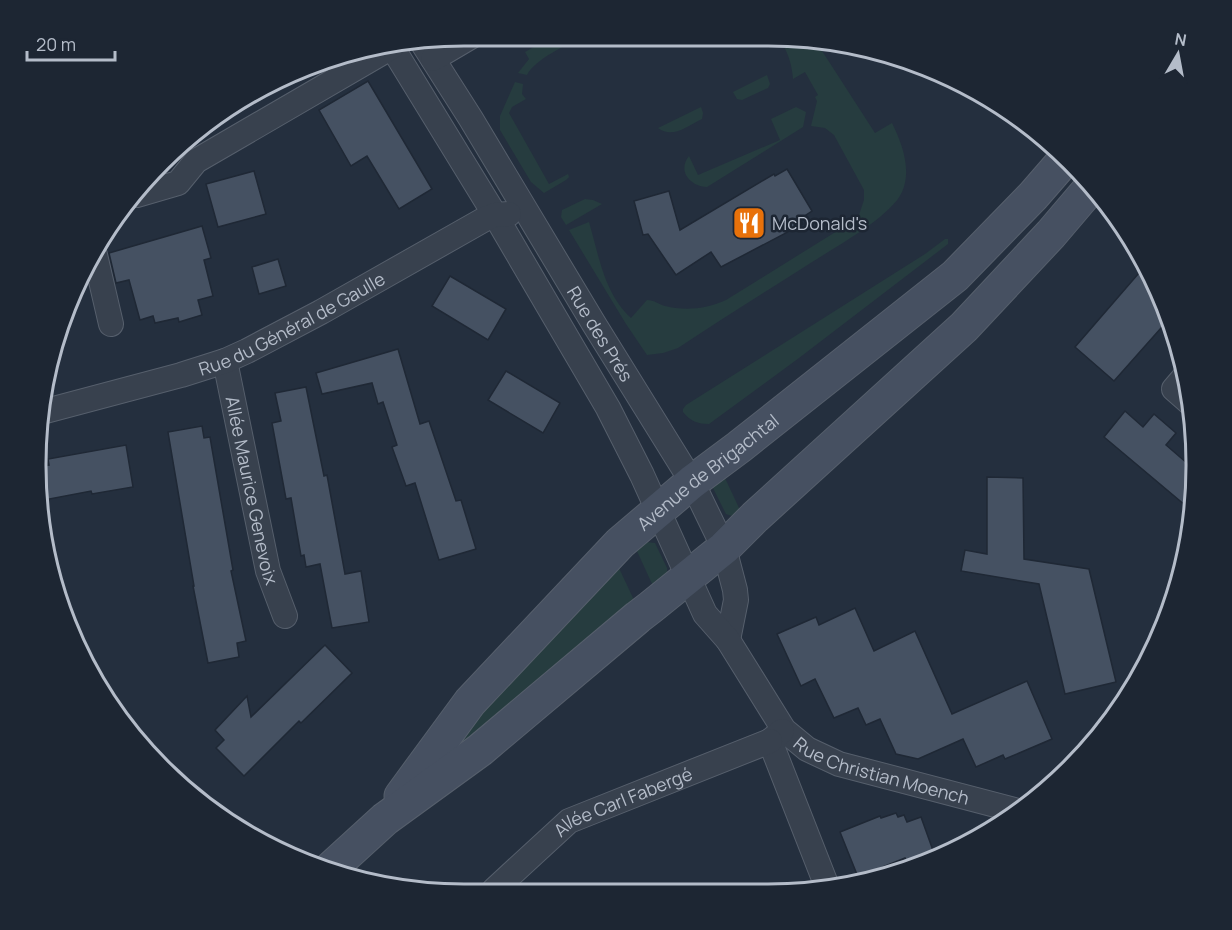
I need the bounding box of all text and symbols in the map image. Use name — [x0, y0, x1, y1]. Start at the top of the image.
scale bar — [27, 24, 116, 62]
north arrow — [1148, 24, 1208, 84]
text: N — [1173, 27, 1188, 51]
text: 20 m — [36, 32, 76, 56]
restaurant icon: McDonald's — [731, 205, 767, 241]
place label: McDonald's — [772, 211, 867, 235]
street label: Rue du Général de Gaulle — [195, 266, 389, 381]
street label: Rue des Prés — [562, 282, 639, 386]
street label: Allée Maurice Genevoix — [220, 394, 284, 588]
street label: Avenue de Brigachtal — [632, 408, 783, 536]
street label: Rue Christian Moench — [789, 731, 972, 810]
street label: Allée Carl Fabergé — [548, 761, 696, 842]

